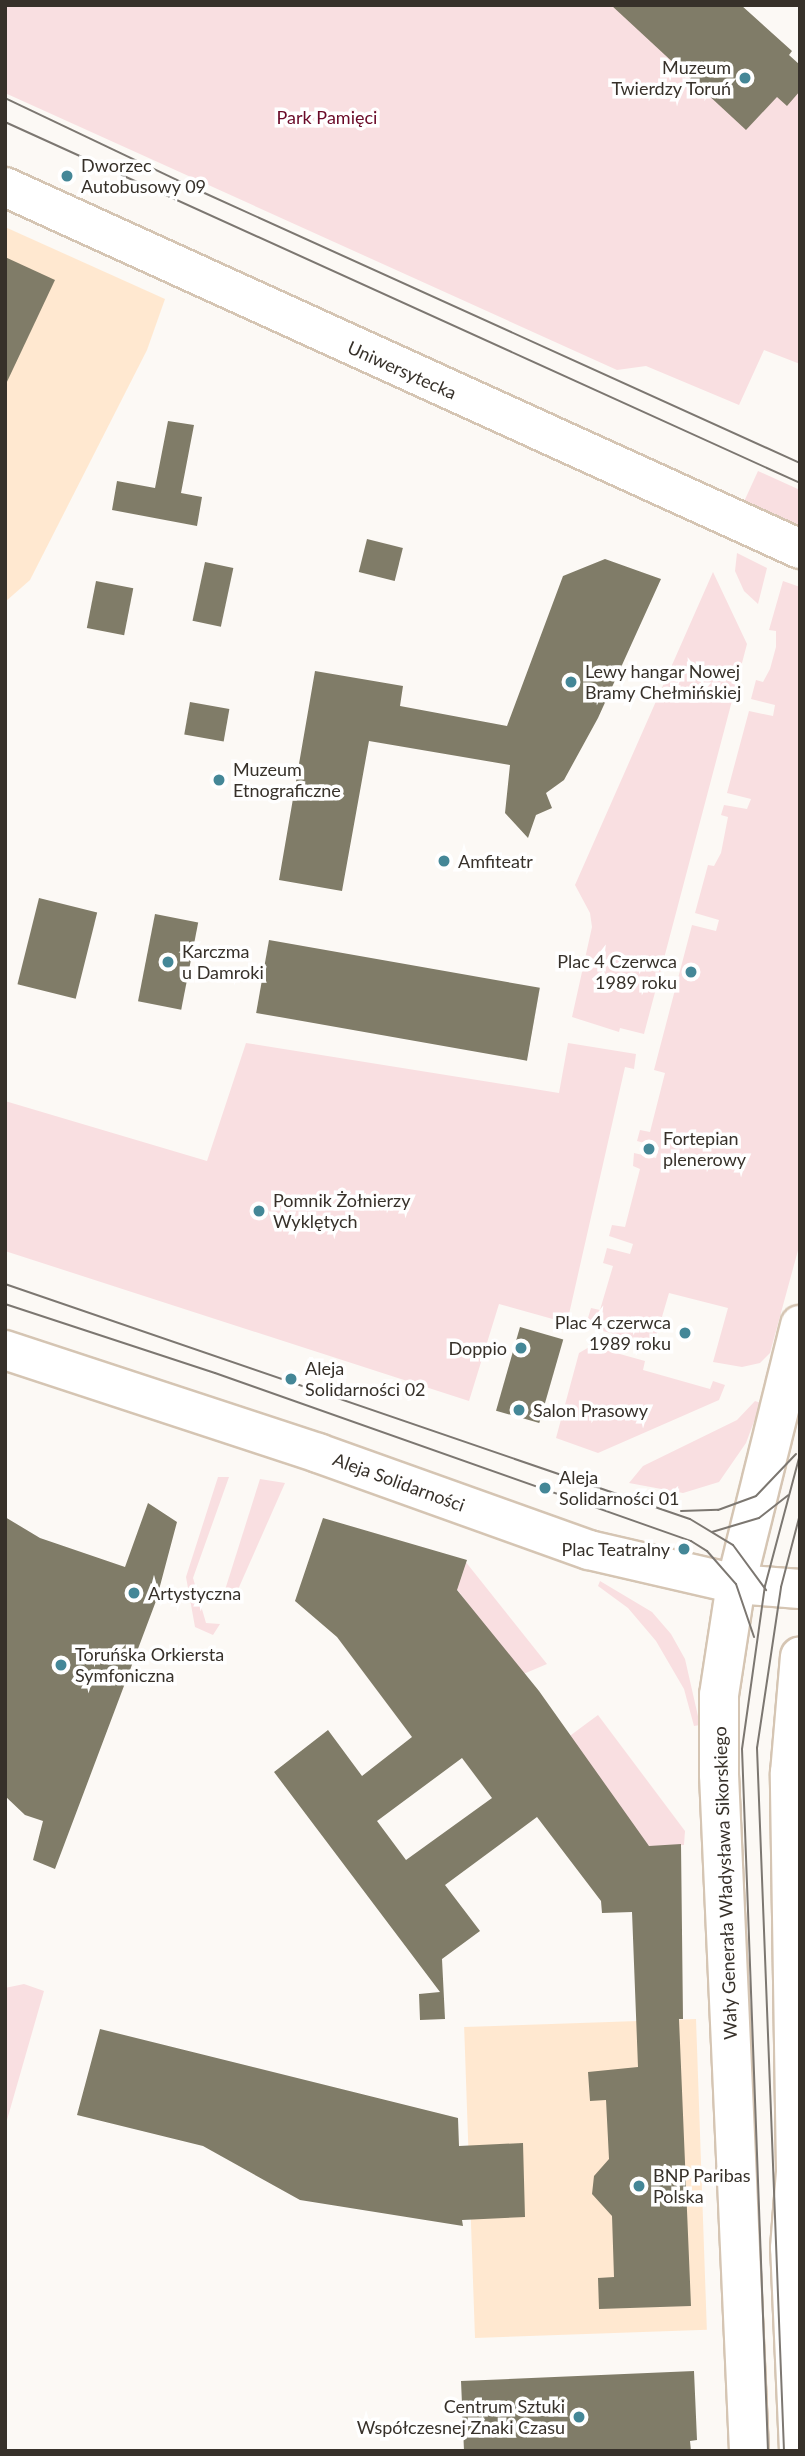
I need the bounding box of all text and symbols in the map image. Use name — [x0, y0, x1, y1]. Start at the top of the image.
place label: Muzeum Twierdzy Toruń — [610, 57, 731, 100]
marker: Muzeum Twierdzy Toruń — [737, 70, 753, 86]
park label: Park Pamięci — [277, 106, 377, 128]
place label: Dworzec Autobusowy 09 — [81, 155, 206, 198]
marker: Dworzec Autobusowy 09 — [59, 168, 75, 184]
street label: Uniwersytecka — [344, 336, 460, 404]
place label: Lewy hangar Nowej Bramy Chełmińskiej — [585, 661, 742, 704]
marker: Lewy hangar Nowej Bramy Chełmińskiej — [563, 674, 579, 690]
place label: Muzeum Etnograficzne — [233, 759, 341, 802]
marker: Muzeum Etnograficzne — [211, 772, 227, 788]
place label: Amfiteatr — [458, 850, 533, 872]
marker: Amfiteatr — [436, 853, 452, 869]
place label: Karczma u Damroki — [182, 941, 264, 984]
place label: Plac 4 Czerwca 1989 roku — [557, 951, 677, 993]
marker: Karczma u Damroki — [160, 954, 176, 970]
marker: Plac 4 Czerwca 1989 roku — [683, 964, 699, 980]
place label: Fortepian plenerowy — [663, 1128, 746, 1170]
marker: Fortepian plenerowy — [641, 1141, 657, 1157]
place label: Pomnik Żołnierzy Wyklętych — [273, 1190, 410, 1232]
marker: Pomnik Żołnierzy Wyklętych — [251, 1203, 267, 1219]
place label: Plac 4 czerwca 1989 roku — [555, 1312, 671, 1354]
marker: Plac 4 czerwca 1989 roku — [677, 1325, 693, 1341]
place label: Doppio — [449, 1337, 507, 1359]
marker: Doppio — [513, 1340, 529, 1356]
place label: Aleja Solidarności 02 — [305, 1358, 426, 1400]
marker: Aleja Solidarności 02 — [283, 1371, 299, 1387]
place label: Salon Prasowy — [533, 1399, 648, 1421]
marker: Salon Prasowy — [511, 1402, 527, 1418]
street label: Aleja Solidarności — [330, 1448, 468, 1516]
place label: Aleja Solidarności 01 — [559, 1467, 680, 1510]
marker: Aleja Solidarności 01 — [537, 1480, 553, 1496]
place label: Plac Teatralny — [561, 1538, 670, 1560]
marker: Plac Teatralny — [676, 1541, 692, 1557]
place label: Artystyczna — [148, 1582, 241, 1604]
marker: Artystyczna — [126, 1585, 142, 1601]
place label: Toruńska Orkiersta Symfoniczna — [75, 1644, 224, 1686]
marker: Toruńska Orkiersta Symfoniczna — [53, 1657, 69, 1673]
street label: Wały Generała Władysława Sikorskiego — [709, 1726, 741, 2040]
place label: BNP Paribas Polska — [653, 2165, 751, 2208]
marker: BNP Paribas Polska — [631, 2178, 647, 2194]
place label: Centrum Sztuki Współczesnej Znaki Czasu — [357, 2396, 565, 2438]
marker: Centrum Sztuki Współczesnej Znaki Czasu — [571, 2409, 587, 2425]

